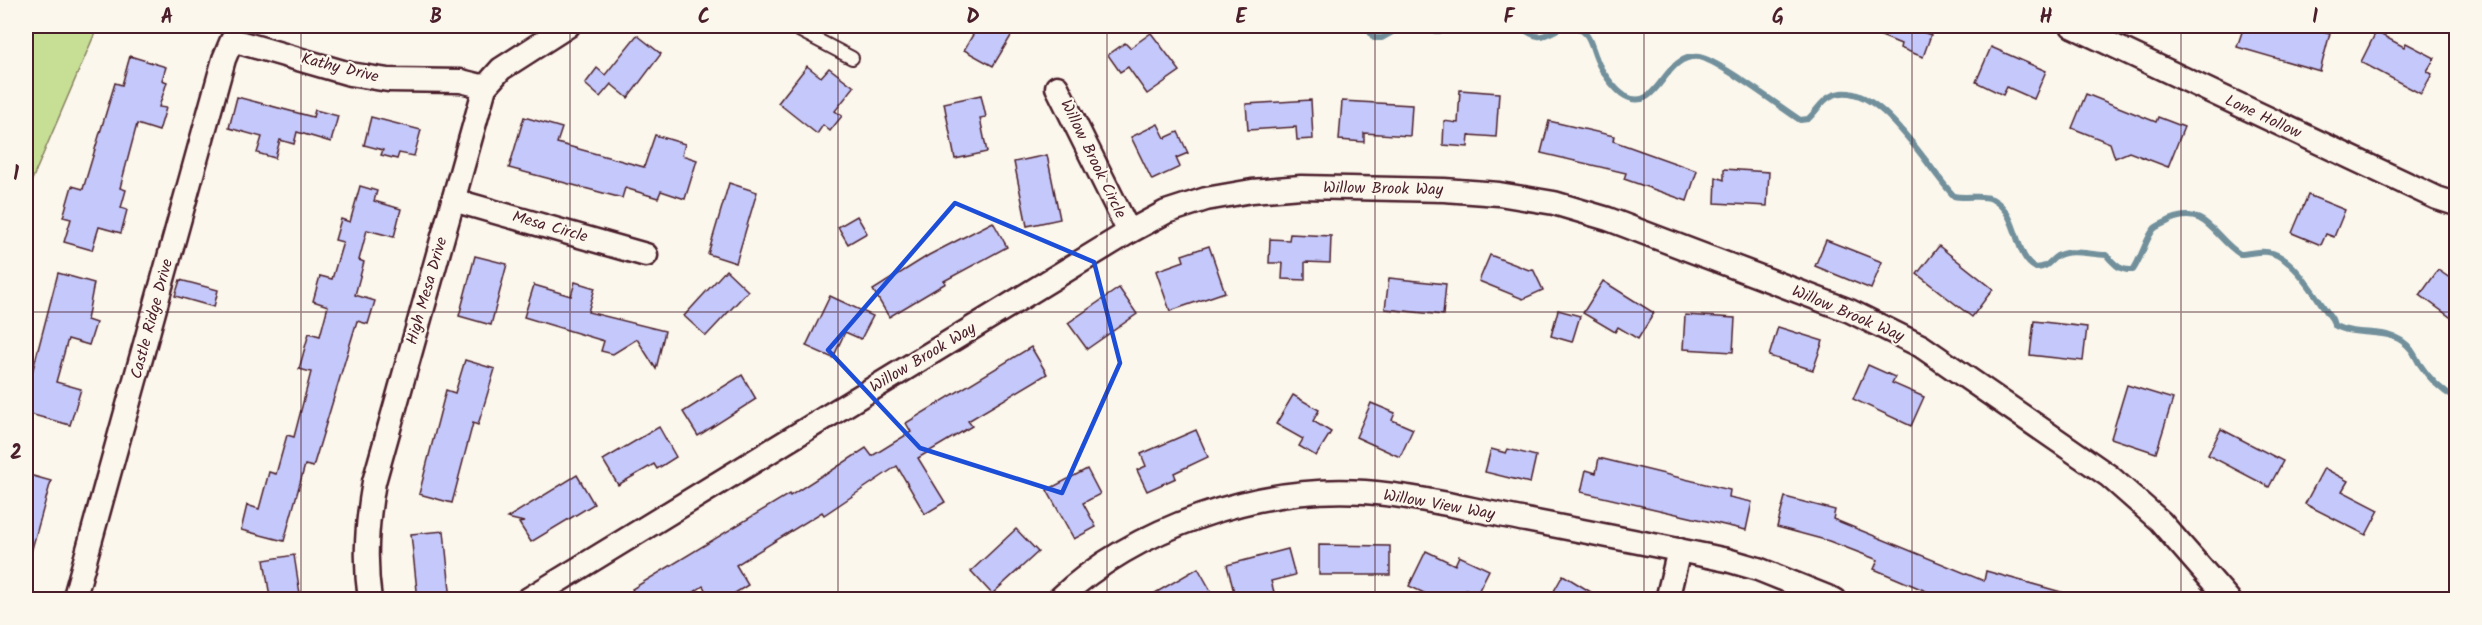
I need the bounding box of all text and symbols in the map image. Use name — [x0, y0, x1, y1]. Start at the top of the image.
text: A — [161, 2, 173, 34]
text: B — [430, 2, 442, 34]
text: C — [698, 2, 710, 34]
text: D — [966, 2, 980, 34]
text: E — [1235, 2, 1247, 34]
text: F — [1504, 2, 1516, 34]
text: G — [1772, 2, 1784, 34]
text: H — [2039, 2, 2053, 34]
text: I — [2312, 2, 2318, 34]
street label: Kathy Drive — [299, 46, 381, 90]
street label: Lone Hollow — [2221, 88, 2306, 146]
street label: Willow Brook Circle — [1053, 95, 1133, 223]
text: 1 — [13, 159, 19, 191]
street label: Willow Brook Way — [1323, 175, 1444, 203]
street label: Mesa Circle — [509, 204, 591, 250]
street label: High Mesa Drive — [400, 234, 454, 348]
street label: Castle Ridge Drive — [124, 256, 180, 382]
street label: Willow Brook Way — [1788, 279, 1909, 349]
street label: Willow Brook Way — [865, 316, 981, 400]
text: 2 — [10, 438, 22, 470]
street label: Willow View Way — [1381, 483, 1497, 527]

